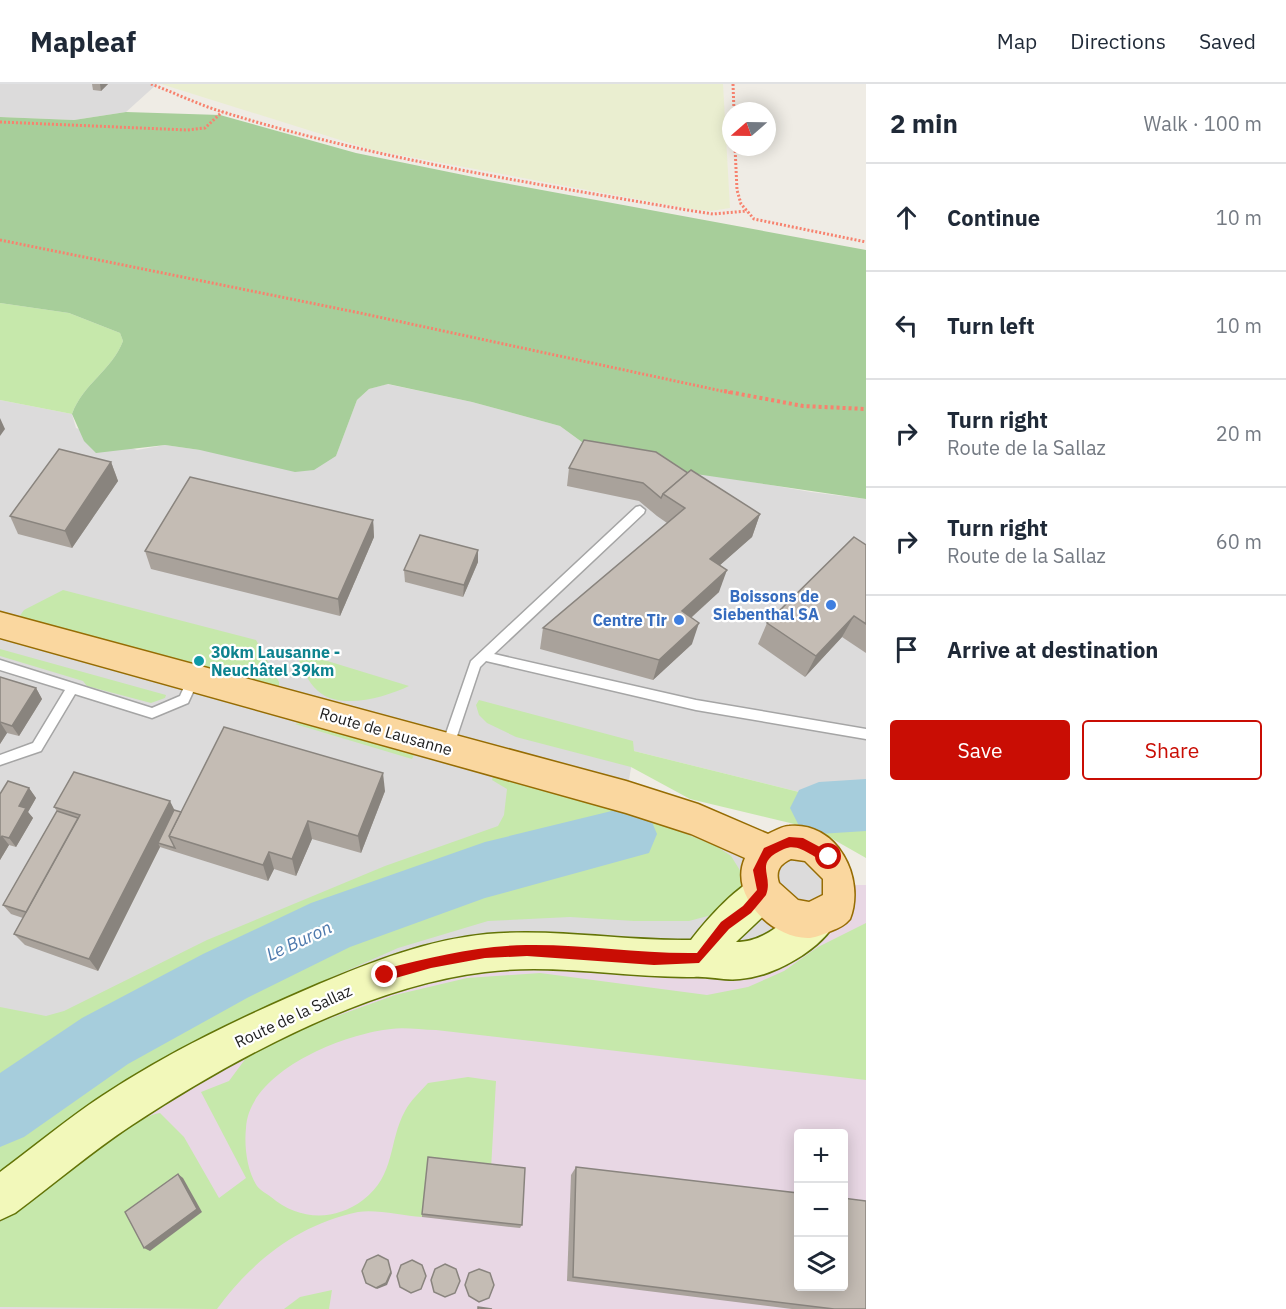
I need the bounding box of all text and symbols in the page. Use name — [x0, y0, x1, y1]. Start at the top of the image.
text: Mapleaf — [30, 23, 136, 60]
text: Map — [997, 27, 1037, 55]
text: Directions — [1070, 27, 1166, 55]
text: Saved — [1199, 27, 1256, 55]
north arrow — [722, 102, 776, 156]
text: 2 min — [890, 106, 958, 140]
text: Walk · 100 m — [1144, 110, 1262, 137]
icon: ahead — [890, 201, 923, 234]
text: Continue — [947, 203, 1040, 232]
text: 10 m — [1216, 204, 1262, 231]
icon: left — [890, 309, 923, 342]
text: Turn left — [947, 311, 1035, 340]
text: 10 m — [1216, 312, 1262, 339]
text: Turn right — [947, 405, 1048, 434]
icon: right — [890, 417, 923, 450]
text: 20 m — [1216, 420, 1262, 447]
text: Route de la Sallaz — [947, 434, 1106, 461]
text: Turn right — [947, 513, 1048, 542]
icon: right — [890, 525, 923, 558]
text: 60 m — [1216, 528, 1262, 555]
text: Route de la Sallaz — [947, 542, 1106, 569]
place label: Boissons de Siebenthal SA — [713, 586, 819, 624]
marker: Boissons de Siebenthal SA — [824, 598, 838, 612]
place label: Centre Tir — [592, 610, 668, 630]
marker: Centre Tir — [672, 613, 686, 627]
icon: arrive — [890, 633, 923, 666]
text: Arrive at destination — [947, 635, 1158, 664]
place label: 30km Lausanne - Neuchâtel 39km — [211, 642, 340, 680]
marker: 30km Lausanne - Neuchâtel 39km — [192, 654, 206, 668]
street label: Route de Lausanne — [317, 703, 455, 760]
button: Save — [890, 720, 1070, 780]
button: Share — [1082, 720, 1262, 780]
route start — [815, 843, 841, 869]
water label: Le Buron — [262, 915, 335, 966]
route end — [371, 961, 397, 987]
street label: Route de la Sallaz — [231, 980, 355, 1052]
map controls — [794, 1129, 848, 1291]
button: + — [794, 1129, 848, 1183]
button: − — [794, 1183, 848, 1237]
button: layers — [794, 1237, 848, 1291]

